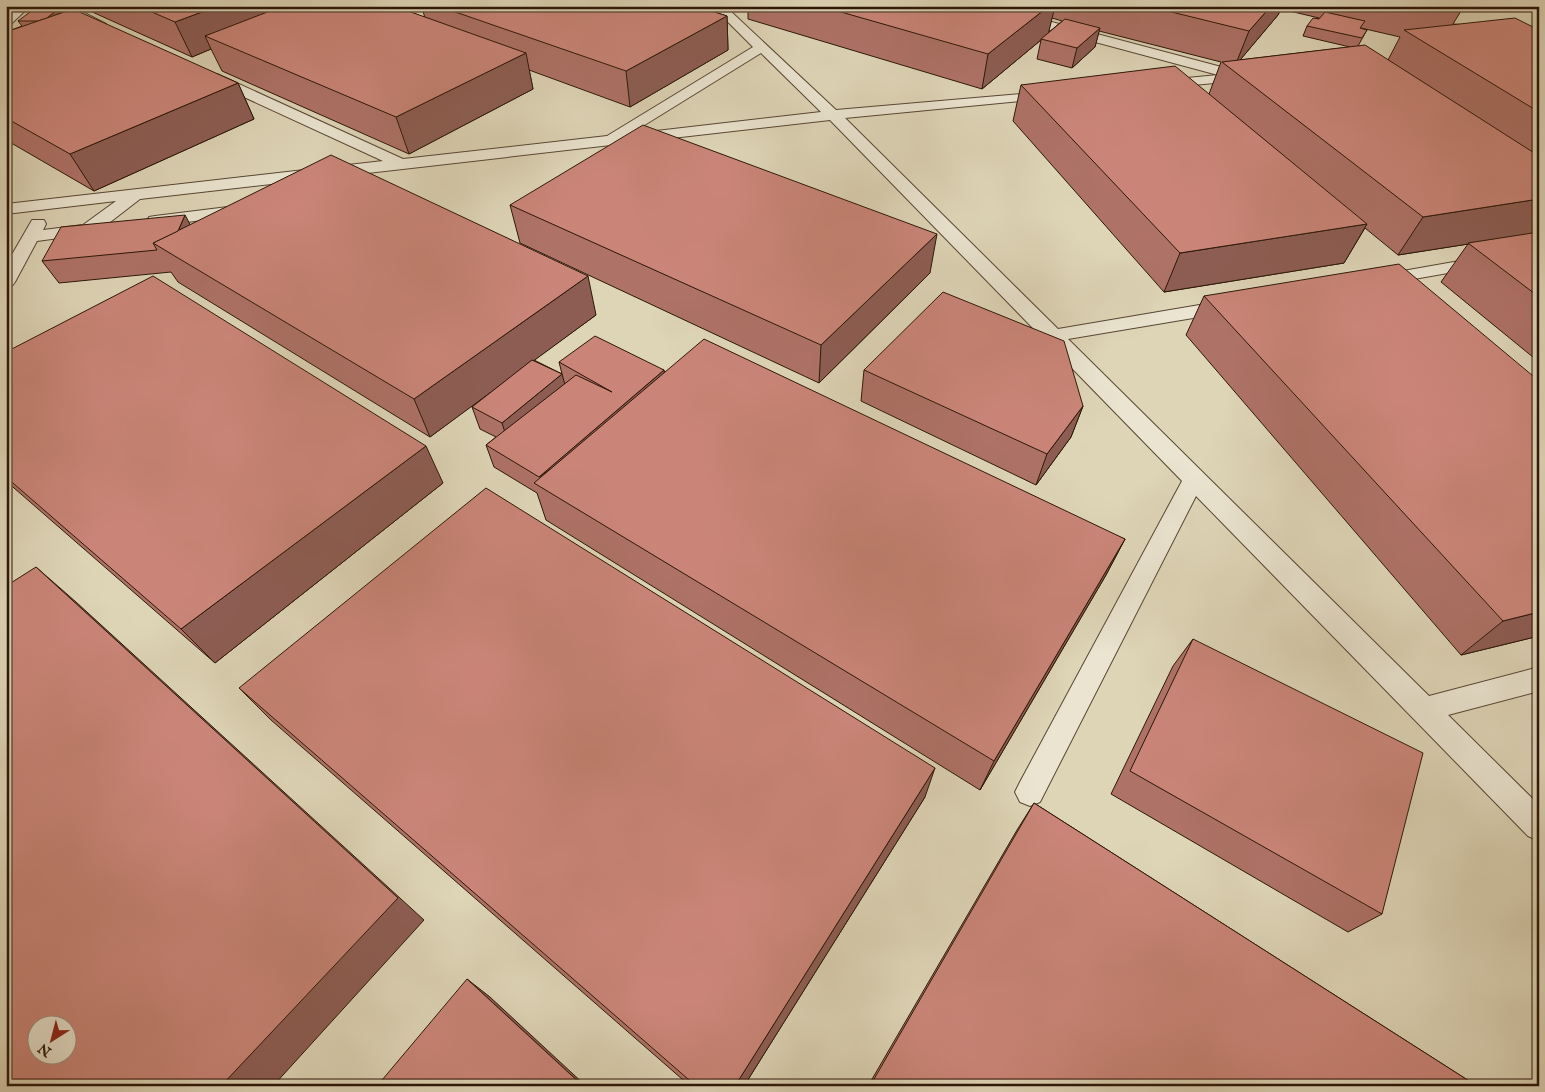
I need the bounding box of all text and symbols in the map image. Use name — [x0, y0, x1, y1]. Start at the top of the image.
north arrow — [28, 1014, 78, 1064]
text: N — [35, 1039, 56, 1061]

